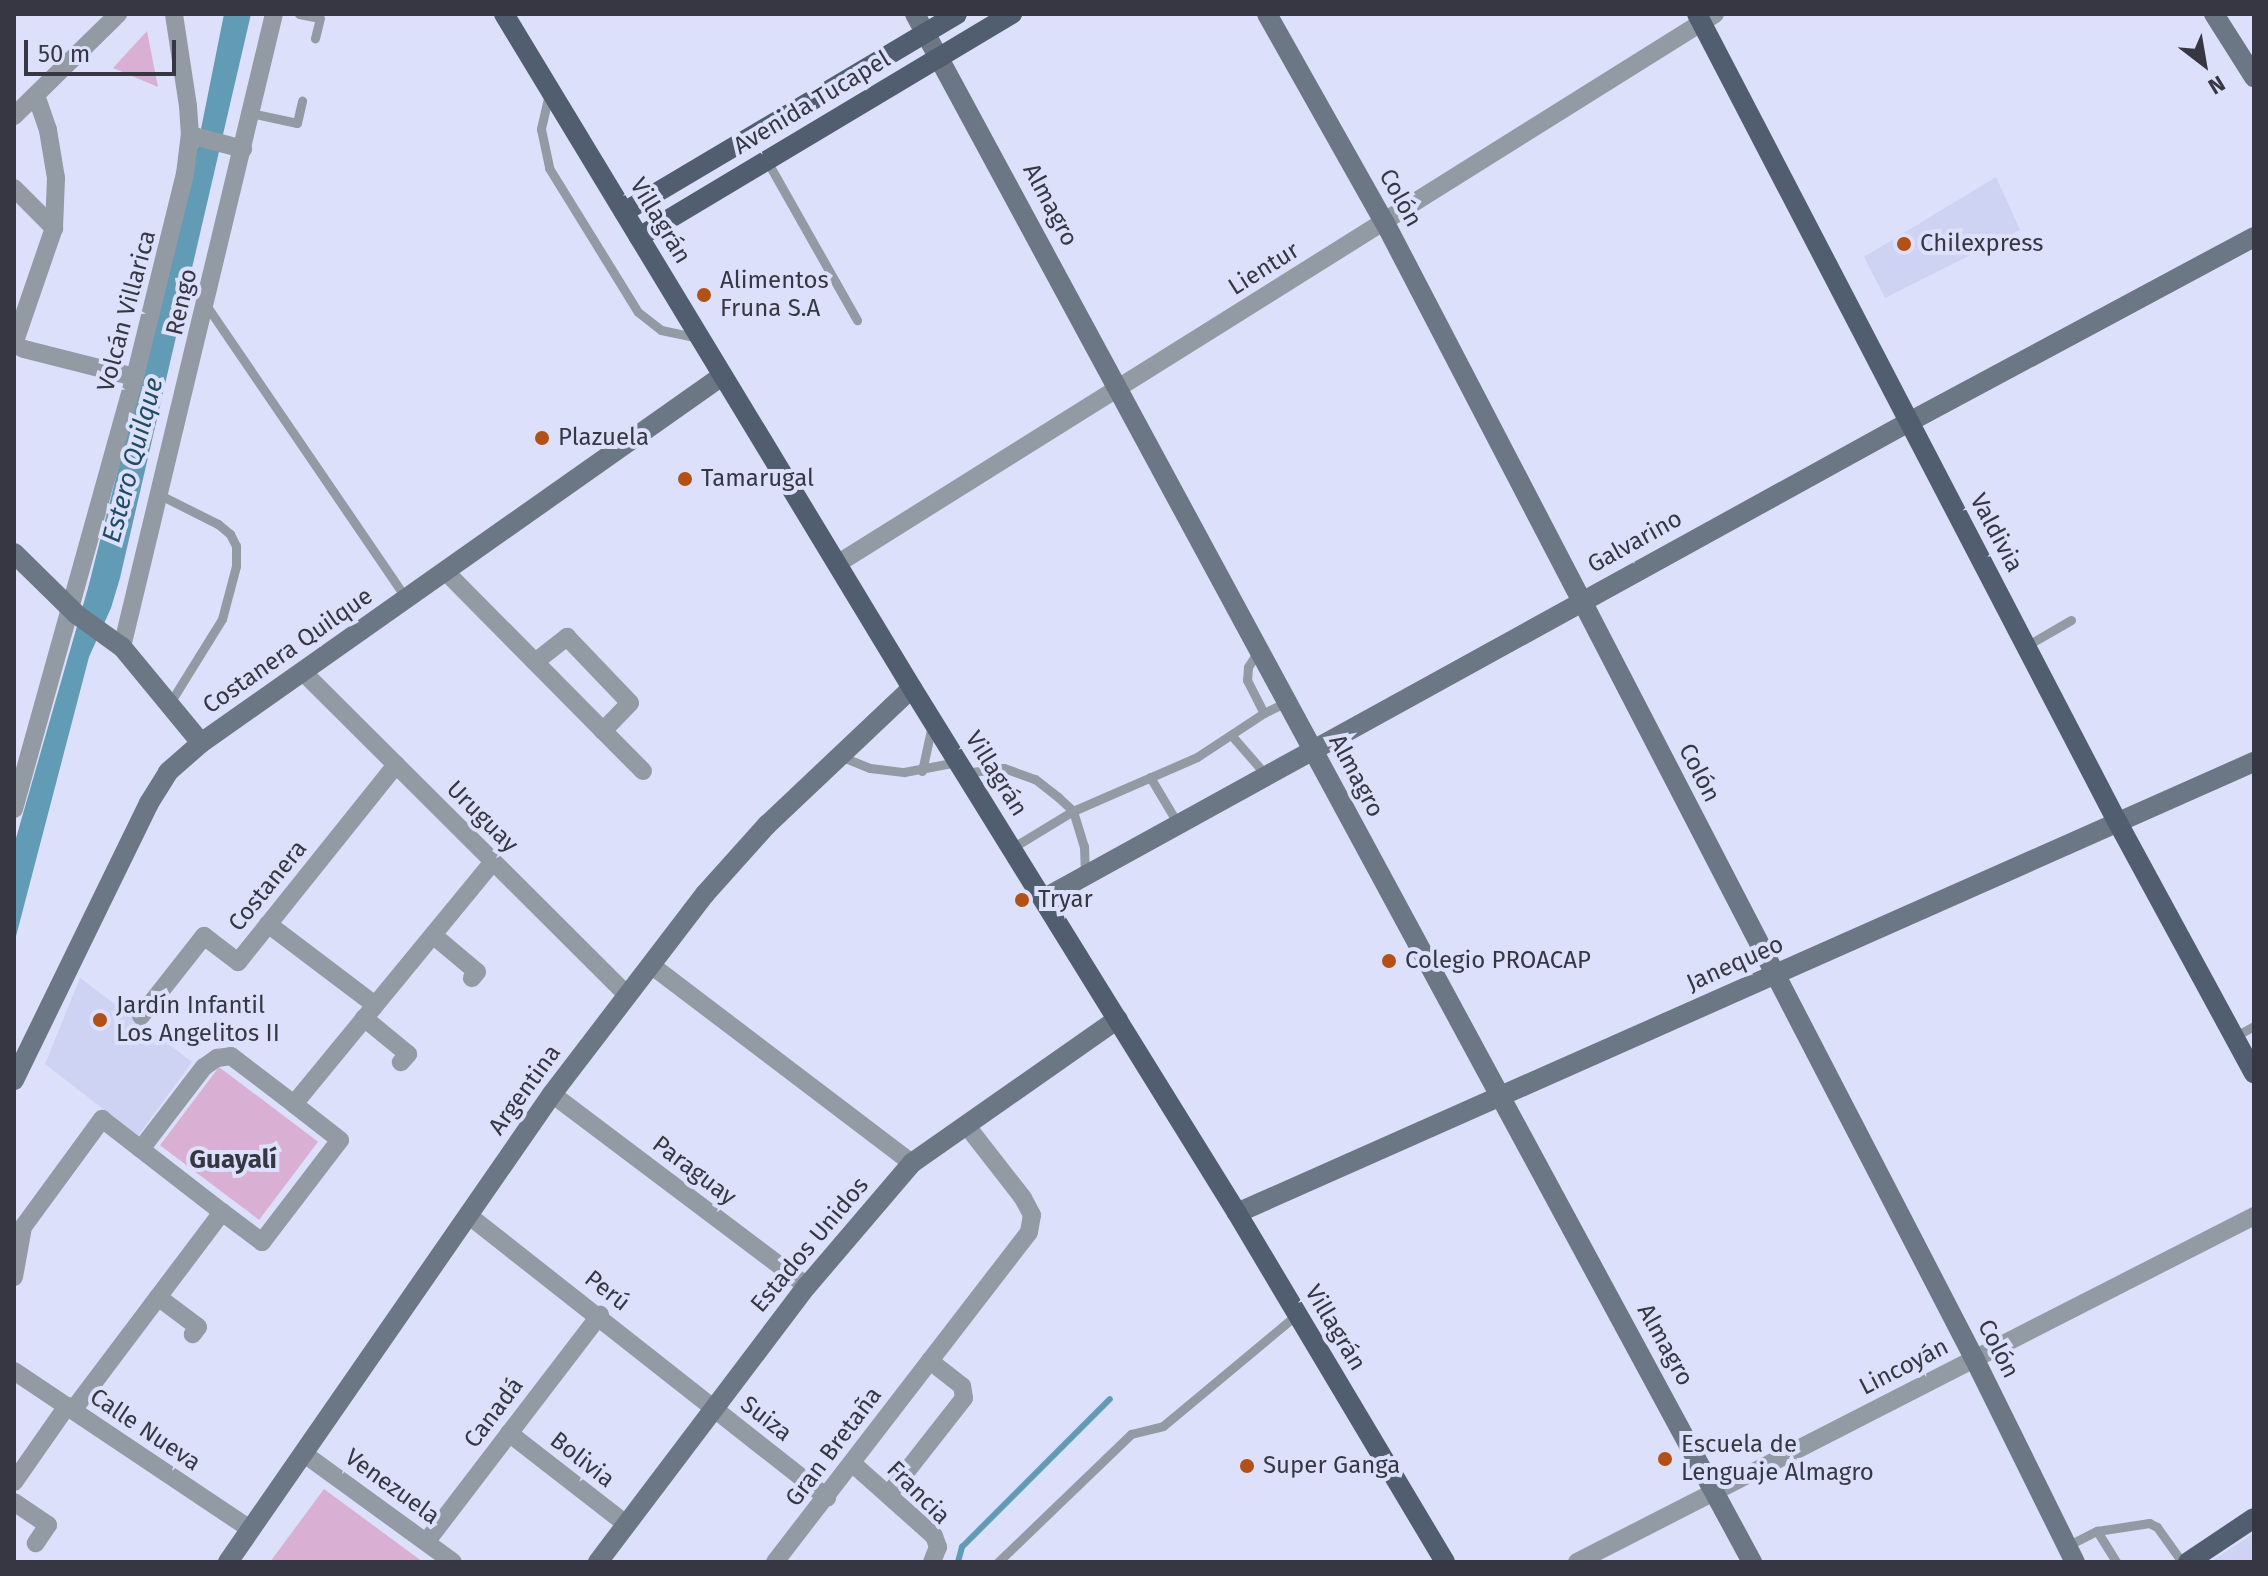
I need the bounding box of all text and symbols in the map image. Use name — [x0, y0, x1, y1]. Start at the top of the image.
scale bar — [28, 24, 180, 74]
north arrow — [2164, 24, 2244, 104]
text: 50 m — [38, 40, 90, 68]
street label: Avenida Tucapel — [729, 45, 895, 161]
text: N — [2203, 70, 2230, 100]
street label: Almagro — [1016, 159, 1084, 251]
street label: Colón — [1372, 164, 1428, 232]
street label: Villagrán — [623, 173, 697, 269]
street label: Volcán Villarica — [92, 227, 162, 395]
place label: Chilexpress — [1920, 230, 2044, 258]
marker: Chilexpress — [1895, 235, 1913, 253]
street label: Lientur — [1223, 236, 1305, 302]
street label: Rengo — [160, 266, 204, 338]
place label: Alimentos Fruna S.A — [720, 267, 829, 323]
marker: Alimentos Fruna S.A — [695, 286, 713, 304]
water label: Estero Quilque — [96, 374, 170, 546]
place label: Plazuela — [558, 424, 649, 452]
marker: Plazuela — [533, 429, 551, 447]
place label: Tamarugal — [701, 465, 814, 493]
marker: Tamarugal — [676, 470, 694, 488]
street label: Valdivia — [1963, 489, 2029, 577]
street label: Galvarino — [1583, 504, 1687, 580]
street label: Costanera Quilque — [198, 582, 378, 720]
street label: Villagrán — [959, 726, 1033, 822]
street label: Almagro — [1322, 730, 1390, 822]
street label: Colón — [1672, 739, 1726, 807]
street label: Uruguay — [440, 775, 524, 859]
street label: Costanera — [223, 835, 313, 937]
place label: Tryar — [1038, 886, 1093, 914]
marker: Tryar — [1013, 891, 1031, 909]
street label: Janequeo — [1682, 930, 1788, 998]
place label: Colegio PROACAP — [1405, 947, 1591, 975]
marker: Colegio PROACAP — [1380, 952, 1398, 970]
place label: Jardín Infantil Los Angelitos II — [116, 992, 280, 1048]
marker: Jardín Infantil Los Angelitos II — [91, 1011, 109, 1029]
street label: Argentina — [483, 1039, 567, 1141]
street label: Paraguay — [646, 1130, 742, 1212]
district label: Guayalí — [189, 1144, 277, 1176]
street label: Estados Unidos — [745, 1172, 875, 1318]
street label: Perú — [579, 1264, 635, 1318]
street label: Villagrán — [1298, 1280, 1372, 1376]
street label: Almagro — [1631, 1299, 1699, 1391]
street label: Colón — [1971, 1315, 2025, 1383]
street label: Lincoyán — [1855, 1332, 1953, 1402]
street label: Canadá — [458, 1372, 530, 1454]
street label: Calle Nueva — [84, 1382, 206, 1478]
street label: Gran Bretaña — [780, 1382, 888, 1512]
street label: Suiza — [735, 1390, 797, 1448]
street label: Bolivia — [544, 1426, 620, 1494]
place label: Escuela de Lenguaje Almagro — [1681, 1431, 1874, 1487]
street label: Venezuela — [339, 1443, 445, 1531]
marker: Escuela de Lenguaje Almagro — [1656, 1450, 1674, 1468]
place label: Super Ganga — [1263, 1452, 1400, 1480]
street label: Francia — [880, 1455, 956, 1531]
marker: Super Ganga — [1238, 1457, 1256, 1475]

